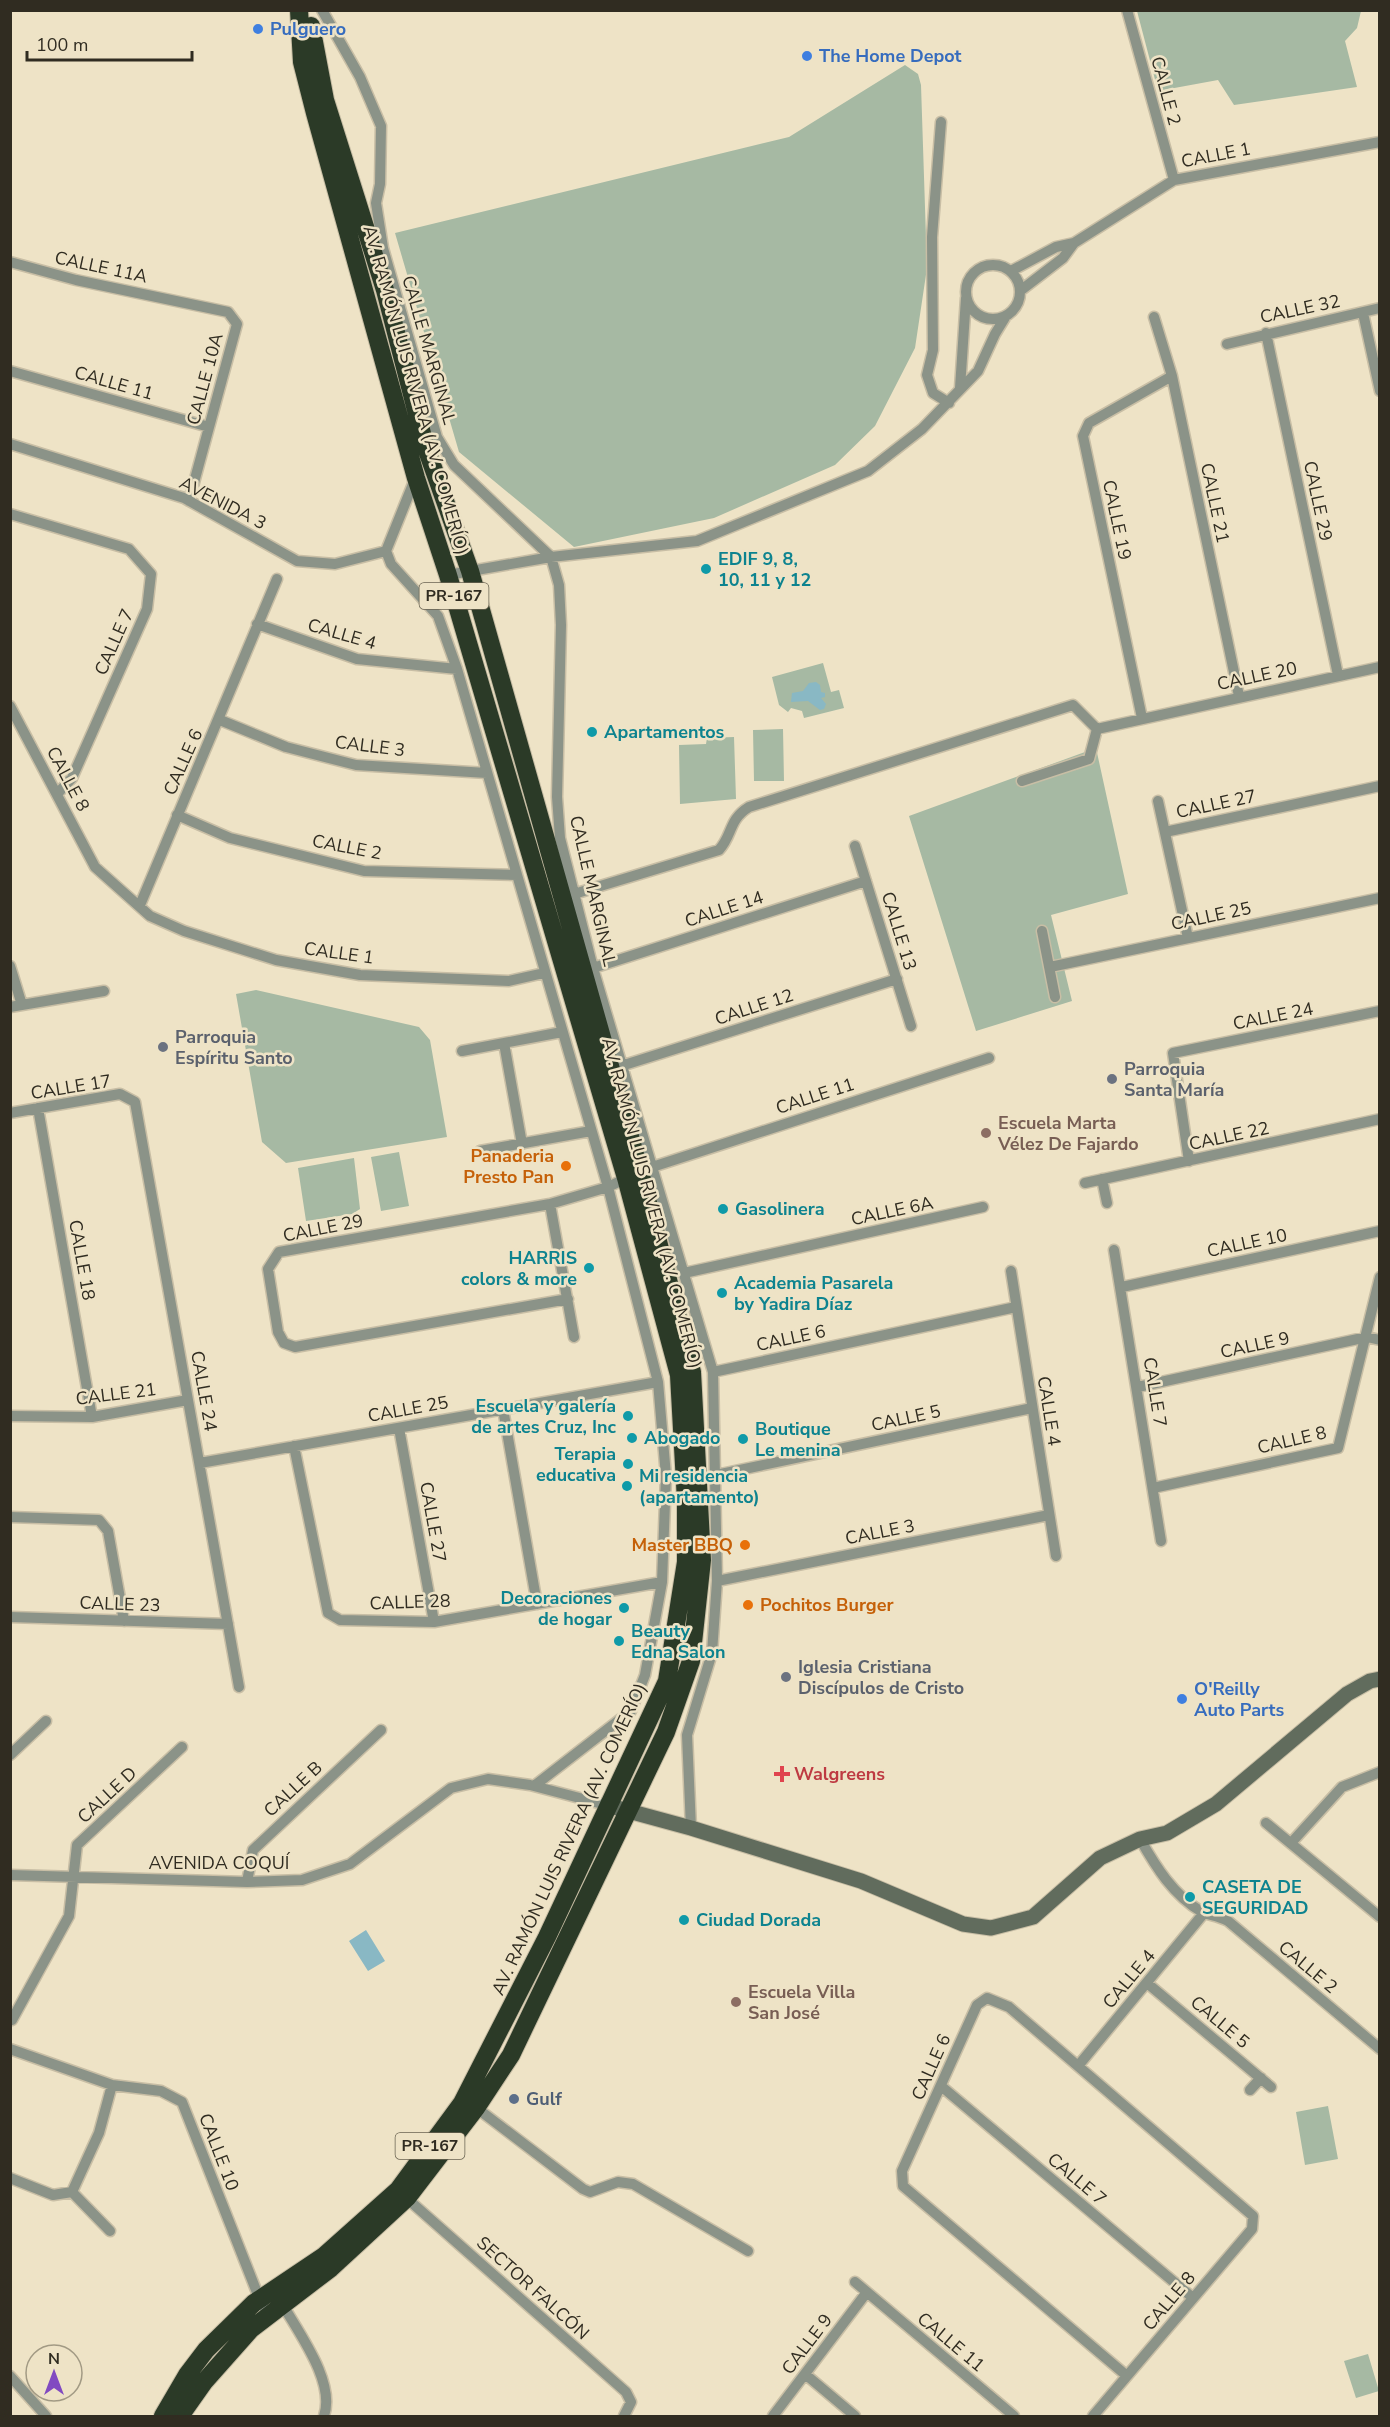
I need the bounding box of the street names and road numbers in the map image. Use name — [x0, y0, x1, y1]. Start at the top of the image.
street label: CALLE 2 — [1145, 54, 1187, 128]
street label: CALLE 1 — [1179, 137, 1253, 173]
street label: AV. RAMÓN LUIS RIVERA (AV. COMERÍO) — [357, 222, 475, 558]
street label: CALLE 11A — [52, 245, 150, 289]
street label: CALLE MARGINAL — [396, 273, 462, 428]
street label: CALLE 32 — [1258, 289, 1342, 329]
street label: CALLE 10A — [181, 330, 229, 428]
street label: CALLE 11 — [72, 360, 156, 406]
street label: CALLE 29 — [1298, 459, 1338, 543]
street label: CALLE 21 — [1195, 461, 1235, 545]
street label: AVENIDA 3 — [175, 471, 271, 535]
street label: CALLE 19 — [1097, 478, 1137, 562]
road number: PR-167 — [420, 583, 488, 609]
street label: CALLE 7 — [89, 605, 139, 679]
street label: CALLE 4 — [305, 613, 379, 655]
street label: CALLE 20 — [1215, 656, 1299, 696]
street label: CALLE 6 — [158, 725, 208, 799]
street label: CALLE 3 — [334, 730, 406, 762]
street label: CALLE 8 — [41, 742, 95, 816]
street label: CALLE 27 — [1174, 784, 1258, 824]
street label: CALLE MARGINAL — [564, 813, 622, 969]
street label: CALLE 2 — [310, 829, 384, 865]
street label: CALLE 14 — [682, 885, 767, 933]
street label: CALLE 13 — [876, 889, 922, 973]
street label: CALLE 25 — [1169, 896, 1253, 936]
street label: CALLE 1 — [302, 936, 376, 970]
street label: CALLE 12 — [712, 983, 796, 1031]
street label: CALLE 24 — [1231, 996, 1315, 1036]
street label: AV. RAMÓN LUIS RIVERA (AV. COMERÍO) — [596, 1035, 708, 1371]
street label: CALLE 17 — [29, 1069, 113, 1105]
street label: CALLE 11 — [773, 1072, 857, 1120]
street label: CALLE 22 — [1187, 1116, 1271, 1156]
street label: CALLE 6A — [849, 1191, 935, 1231]
street label: CALLE 29 — [281, 1208, 365, 1248]
street label: CALLE 18 — [63, 1218, 101, 1302]
street label: CALLE 10 — [1205, 1223, 1289, 1263]
street label: CALLE 6 — [754, 1319, 828, 1357]
street label: CALLE 9 — [1218, 1326, 1292, 1364]
street label: CALLE 24 — [185, 1349, 223, 1433]
street label: CALLE 7 — [1138, 1355, 1172, 1429]
street label: CALLE 4 — [1032, 1374, 1066, 1448]
street label: CALLE 21 — [74, 1377, 158, 1411]
street label: CALLE 25 — [366, 1390, 450, 1428]
street label: CALLE 5 — [869, 1399, 943, 1437]
street label: CALLE 8 — [1255, 1420, 1329, 1460]
street label: CALLE 27 — [414, 1480, 452, 1564]
street label: CALLE 3 — [843, 1514, 917, 1550]
street label: CALLE 28 — [369, 1589, 451, 1615]
street label: CALLE 23 — [79, 1591, 161, 1617]
street label: AV. RAMÓN LUIS RIVERA (AV. COMERÍO) — [486, 1679, 652, 1999]
street label: CALLE B — [259, 1756, 327, 1822]
street label: CALLE D — [72, 1761, 142, 1829]
street label: AVENIDA COQUÍ — [149, 1851, 291, 1875]
street label: CALLE 2 — [1273, 1935, 1343, 1999]
street label: CALLE 4 — [1097, 1944, 1161, 2014]
street label: CALLE 5 — [1185, 1990, 1255, 2054]
street label: CALLE 6 — [906, 2030, 956, 2104]
street label: CALLE 10 — [193, 2110, 245, 2194]
road number: PR-167 — [396, 2133, 464, 2159]
street label: CALLE 7 — [1042, 2147, 1112, 2211]
street label: SECTOR FALCÓN — [472, 2231, 594, 2345]
street label: CALLE 8 — [1137, 2266, 1201, 2336]
street label: CALLE 11 — [912, 2307, 990, 2377]
street label: CALLE 9 — [776, 2309, 838, 2379]

